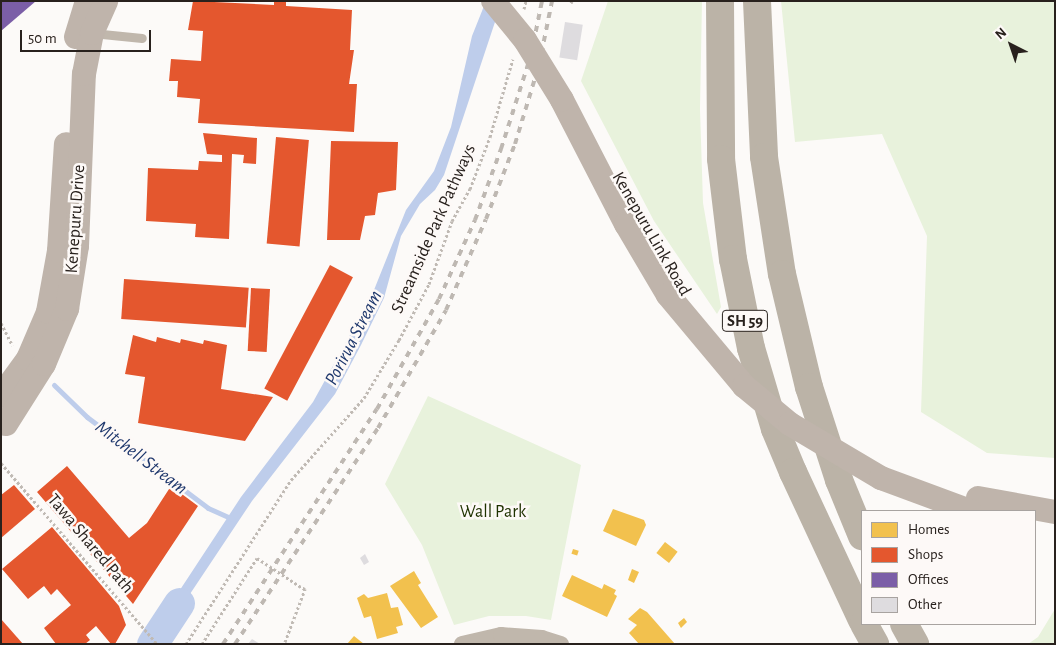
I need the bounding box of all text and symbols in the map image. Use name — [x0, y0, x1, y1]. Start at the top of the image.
scale bar — [22, 20, 154, 52]
north arrow — [986, 20, 1036, 70]
text: N — [993, 25, 1009, 42]
text: 50 m — [28, 31, 57, 46]
street label: Streamside Park Pathways — [387, 141, 481, 317]
street label: Kenepuru Drive — [61, 164, 91, 274]
street label: Kenepuru Link Road — [607, 168, 695, 300]
water label: Porirua Stream — [320, 287, 388, 389]
road number: SH 59 — [721, 308, 769, 334]
water label: Mitchell Stream — [90, 416, 192, 500]
street label: Tawa Shared Path — [42, 490, 138, 598]
park label: Wall Park — [460, 501, 526, 523]
legend — [861, 510, 1036, 625]
text: Homes — [908, 522, 950, 537]
text: Shops — [908, 547, 943, 562]
text: Offices — [908, 572, 949, 587]
text: Other — [908, 597, 942, 612]

